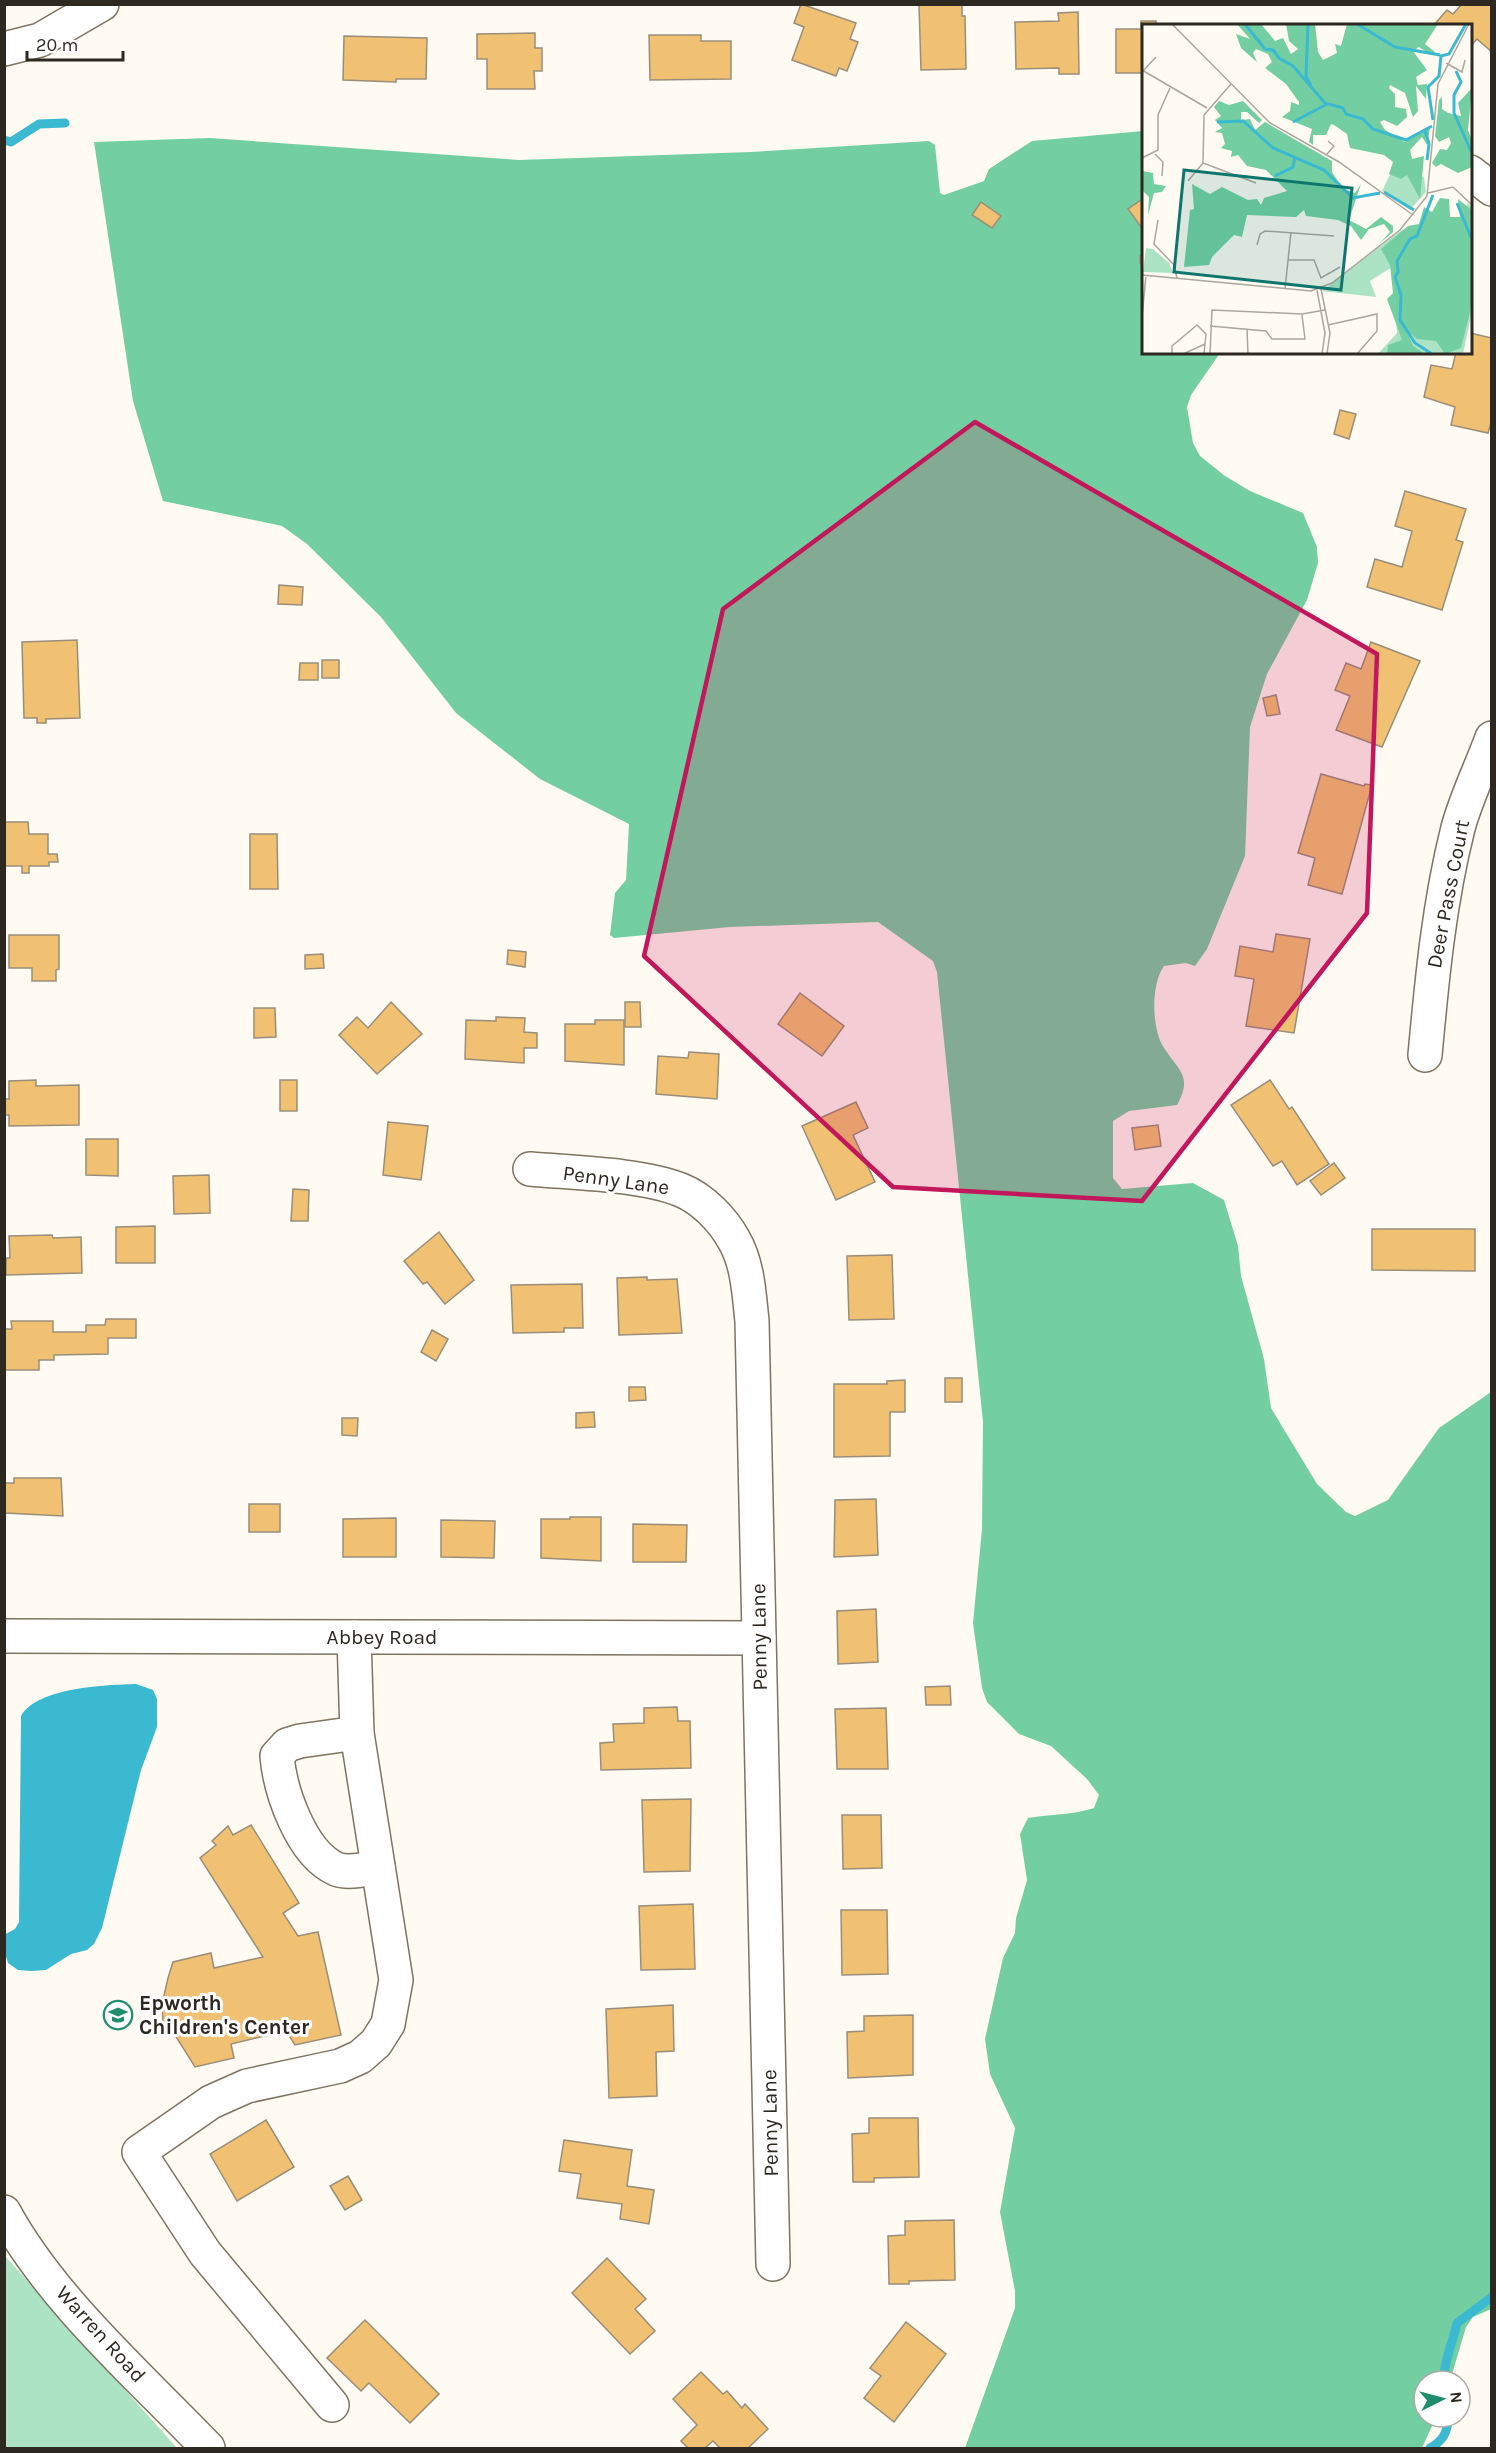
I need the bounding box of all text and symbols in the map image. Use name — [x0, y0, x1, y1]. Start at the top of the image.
scale bar — [27, 24, 123, 62]
inset map — [1142, 24, 1472, 354]
text: 20 m — [36, 34, 78, 56]
street label: Deer Pass Court — [1422, 818, 1474, 970]
street label: Penny Lane — [561, 1161, 671, 1199]
street label: Penny Lane — [746, 1583, 772, 1691]
street label: Abbey Road — [327, 1625, 437, 1649]
place label: Epworth Children's Center — [139, 1991, 310, 2039]
school or university icon: Epworth Children's Center — [102, 1999, 134, 2031]
street label: Penny Lane — [757, 2069, 783, 2177]
street label: Warren Road — [51, 2281, 151, 2387]
north arrow — [1412, 2369, 1472, 2429]
text: N — [1446, 2391, 1466, 2404]

